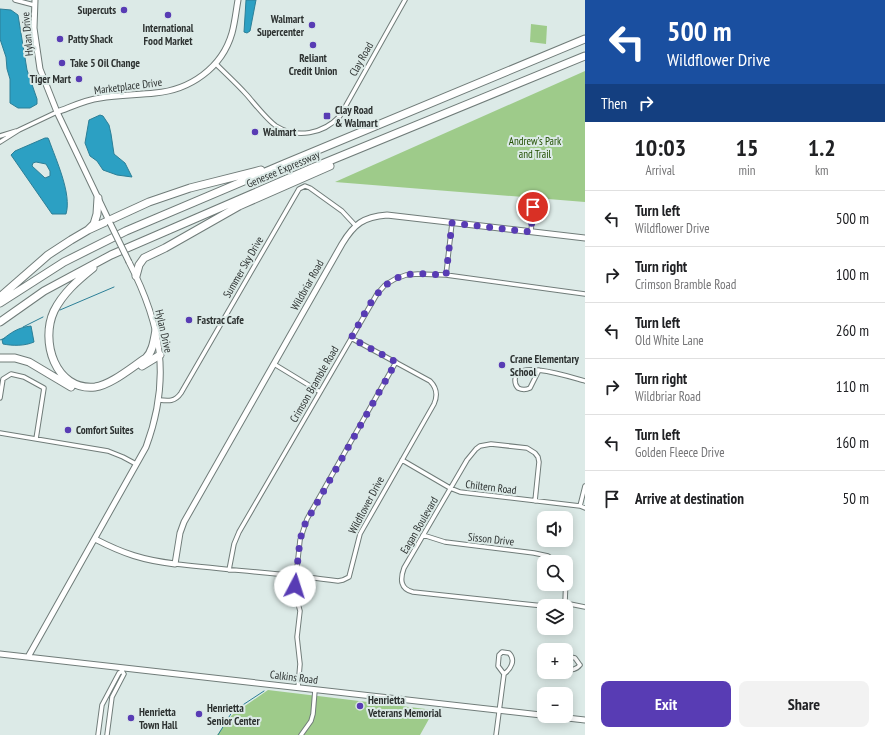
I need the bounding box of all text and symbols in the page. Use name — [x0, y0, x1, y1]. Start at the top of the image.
place label: Supercuts — [78, 3, 116, 17]
marker: Supercuts — [119, 5, 129, 15]
marker: International Food Market — [163, 10, 173, 20]
street label: Hylan Drive — [18, 11, 36, 57]
place label: Walmart Supercenter — [257, 12, 305, 39]
text: 500 m — [667, 12, 731, 49]
icon: left — [601, 16, 653, 68]
marker: Walmart Supercenter — [307, 20, 317, 30]
place label: International Food Market — [143, 21, 194, 48]
place label: Patty Shack — [68, 32, 113, 46]
marker: Patty Shack — [55, 34, 65, 44]
street label: Clay Road — [346, 39, 376, 79]
marker: Reliant Credit Union — [308, 40, 318, 50]
text: Wildflower Drive — [667, 48, 770, 71]
place label: Reliant Credit Union — [289, 51, 337, 78]
place label: Take 5 Oil Change — [70, 56, 140, 70]
marker: Take 5 Oil Change — [57, 58, 67, 68]
place label: Tiger Mart — [30, 72, 72, 86]
marker: Tiger Mart — [74, 74, 84, 84]
street label: Marketplace Drive — [93, 75, 163, 97]
icon: right — [635, 92, 657, 114]
text: Then — [601, 94, 627, 113]
place label: Clay Road & Walmart — [335, 103, 378, 130]
marker: Clay Road & Walmart — [322, 111, 332, 121]
place label: Walmart — [262, 125, 297, 139]
marker: Walmart — [250, 127, 260, 137]
text: 10:03 — [634, 132, 686, 163]
text: 15 — [735, 132, 758, 163]
text: 1.2 — [808, 132, 836, 163]
park label: Andrew's Park and Trail — [509, 134, 562, 161]
street label: Genesee Expressway — [244, 147, 323, 191]
text: Arrival — [646, 162, 675, 179]
text: min — [738, 162, 755, 179]
text: km — [815, 162, 828, 179]
pin — [516, 190, 550, 224]
icon: arrive — [522, 196, 544, 218]
text: Turn left — [635, 201, 680, 220]
icon: left — [601, 208, 623, 230]
text: 500 m — [836, 209, 869, 228]
text: Wildflower Drive — [635, 220, 710, 237]
street label: Summer Sky Drive — [220, 233, 266, 300]
street label: Wildbriar Road — [287, 257, 327, 313]
text: Turn right — [635, 257, 687, 276]
icon: right — [601, 264, 623, 286]
text: 100 m — [836, 265, 869, 284]
text: Crimson Bramble Road — [635, 276, 736, 293]
street label: Hylan Drive — [152, 308, 176, 355]
place label: Fastrac Cafe — [197, 313, 244, 327]
text: Turn left — [635, 313, 680, 332]
marker: Fastrac Cafe — [184, 315, 194, 325]
icon: left — [601, 320, 623, 342]
text: 260 m — [836, 321, 869, 340]
text: Old White Lane — [635, 332, 704, 349]
street label: Crimson Bramble Road — [286, 343, 342, 425]
place label: Crane Elementary School — [510, 352, 580, 379]
marker: Crane Elementary School — [497, 360, 507, 370]
text: Turn right — [635, 369, 687, 388]
icon: right — [601, 376, 623, 398]
text: 110 m — [836, 377, 869, 396]
text: Wildbriar Road — [635, 388, 701, 405]
place label: Comfort Suites — [76, 423, 134, 437]
marker: Comfort Suites — [63, 425, 73, 435]
text: Turn left — [635, 425, 680, 444]
icon: left — [601, 432, 623, 454]
text: 160 m — [836, 433, 869, 452]
text: Golden Fleece Drive — [635, 444, 725, 461]
street label: Wildflower Drive — [345, 473, 387, 536]
street label: Chiltern Road — [465, 477, 518, 497]
icon: arrive — [601, 488, 623, 510]
text: Arrive at destination — [635, 489, 744, 508]
text: 50 m — [843, 489, 869, 508]
street label: Eagan Boulevard — [397, 494, 441, 556]
map controls — [537, 511, 573, 723]
button: sound — [537, 511, 573, 547]
street label: Sisson Drive — [467, 530, 515, 548]
button: search — [537, 555, 573, 591]
position arrow — [274, 565, 316, 607]
button: layers — [537, 599, 573, 635]
button: + — [537, 643, 573, 679]
street label: Calkins Road — [269, 667, 319, 687]
button: Exit — [601, 681, 731, 727]
button: Share — [739, 681, 869, 727]
button: − — [537, 687, 573, 723]
place label: Henrietta Veterans Memorial — [367, 693, 442, 720]
place label: Henrietta Senior Center — [207, 701, 260, 728]
marker: Henrietta Veterans Memorial — [355, 701, 365, 711]
place label: Henrietta Town Hall — [139, 705, 178, 732]
marker: Henrietta Senior Center — [194, 709, 204, 719]
marker: Henrietta Town Hall — [126, 713, 136, 723]

